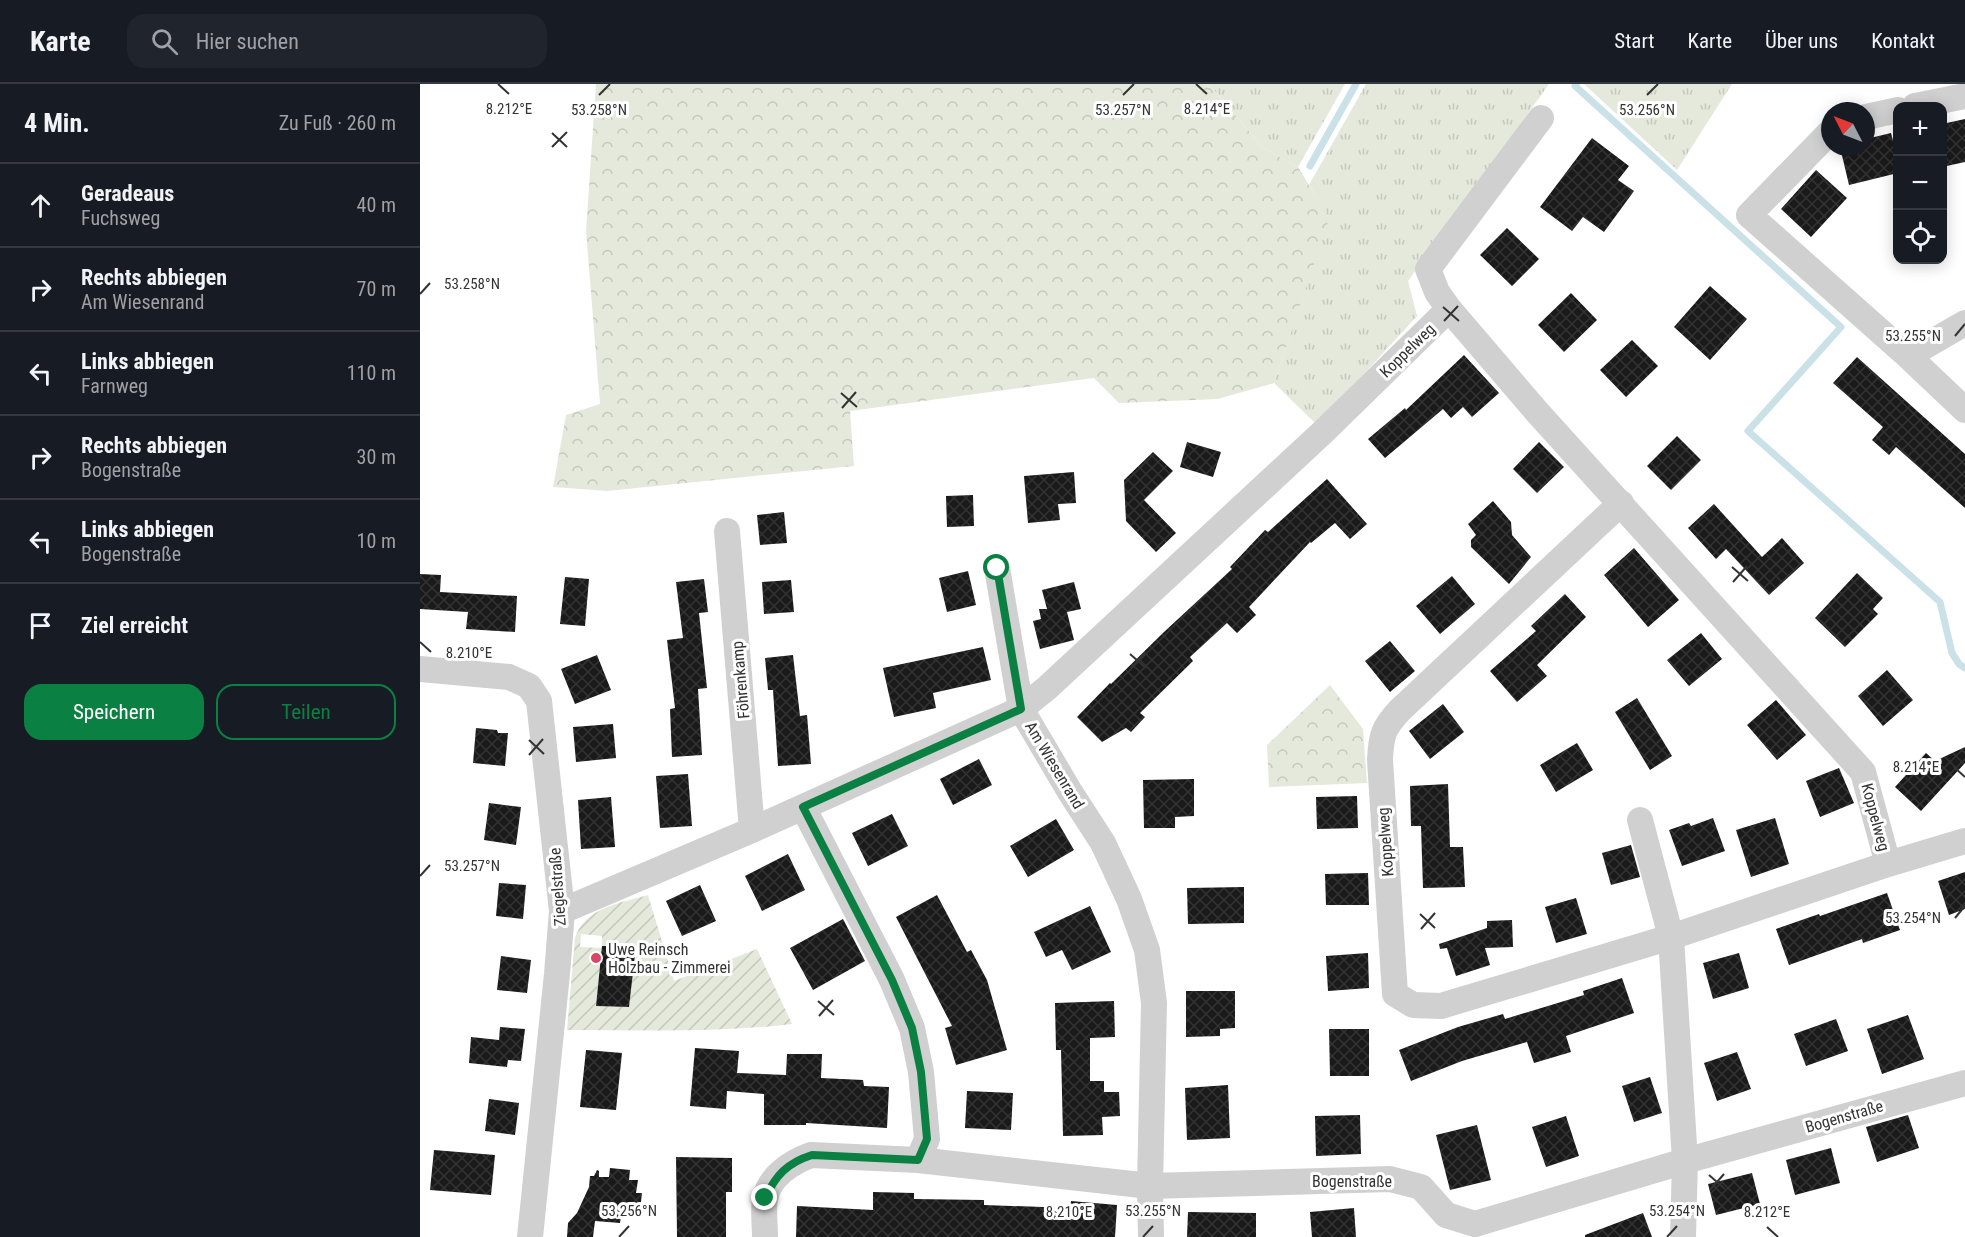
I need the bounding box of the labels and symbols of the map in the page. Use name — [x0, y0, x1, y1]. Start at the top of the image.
text: 8.212°E — [486, 100, 532, 118]
text: 8.214°E — [1184, 100, 1230, 118]
text: 53.258°N — [571, 101, 627, 119]
text: 53.257°N — [1095, 101, 1151, 119]
text: 53.256°N — [1619, 101, 1675, 119]
north arrow — [1821, 102, 1875, 156]
text: 53.258°N — [444, 275, 500, 293]
street label: Koppelweg — [1376, 319, 1439, 381]
text: 53.255°N — [1885, 327, 1941, 345]
route start — [983, 554, 1009, 580]
street label: Föhrenkamp — [728, 640, 753, 720]
text: 8.210°E — [446, 644, 492, 662]
street label: Am Wiesenrand — [1021, 718, 1088, 812]
text: 8.214°E — [1893, 758, 1939, 776]
street label: Koppelweg — [1857, 781, 1894, 853]
street label: Koppelweg — [1374, 807, 1397, 877]
street label: Ziegelstraße — [545, 847, 570, 927]
text: 53.257°N — [444, 857, 500, 875]
text: 53.254°N — [1885, 909, 1941, 927]
place label: Uwe Reinsch Holzbau - Zimmerei — [608, 940, 731, 977]
marker: Uwe Reinsch Holzbau - Zimmerei — [589, 951, 603, 965]
street label: Bogenstraße — [1803, 1096, 1885, 1137]
street label: Bogenstraße — [1312, 1172, 1392, 1191]
route end — [751, 1184, 777, 1210]
text: 53.256°N — [601, 1202, 657, 1220]
text: 53.255°N — [1125, 1202, 1181, 1220]
text: 53.254°N — [1649, 1202, 1705, 1220]
text: 8.210°E — [1046, 1203, 1092, 1221]
text: 8.212°E — [1744, 1203, 1790, 1221]

